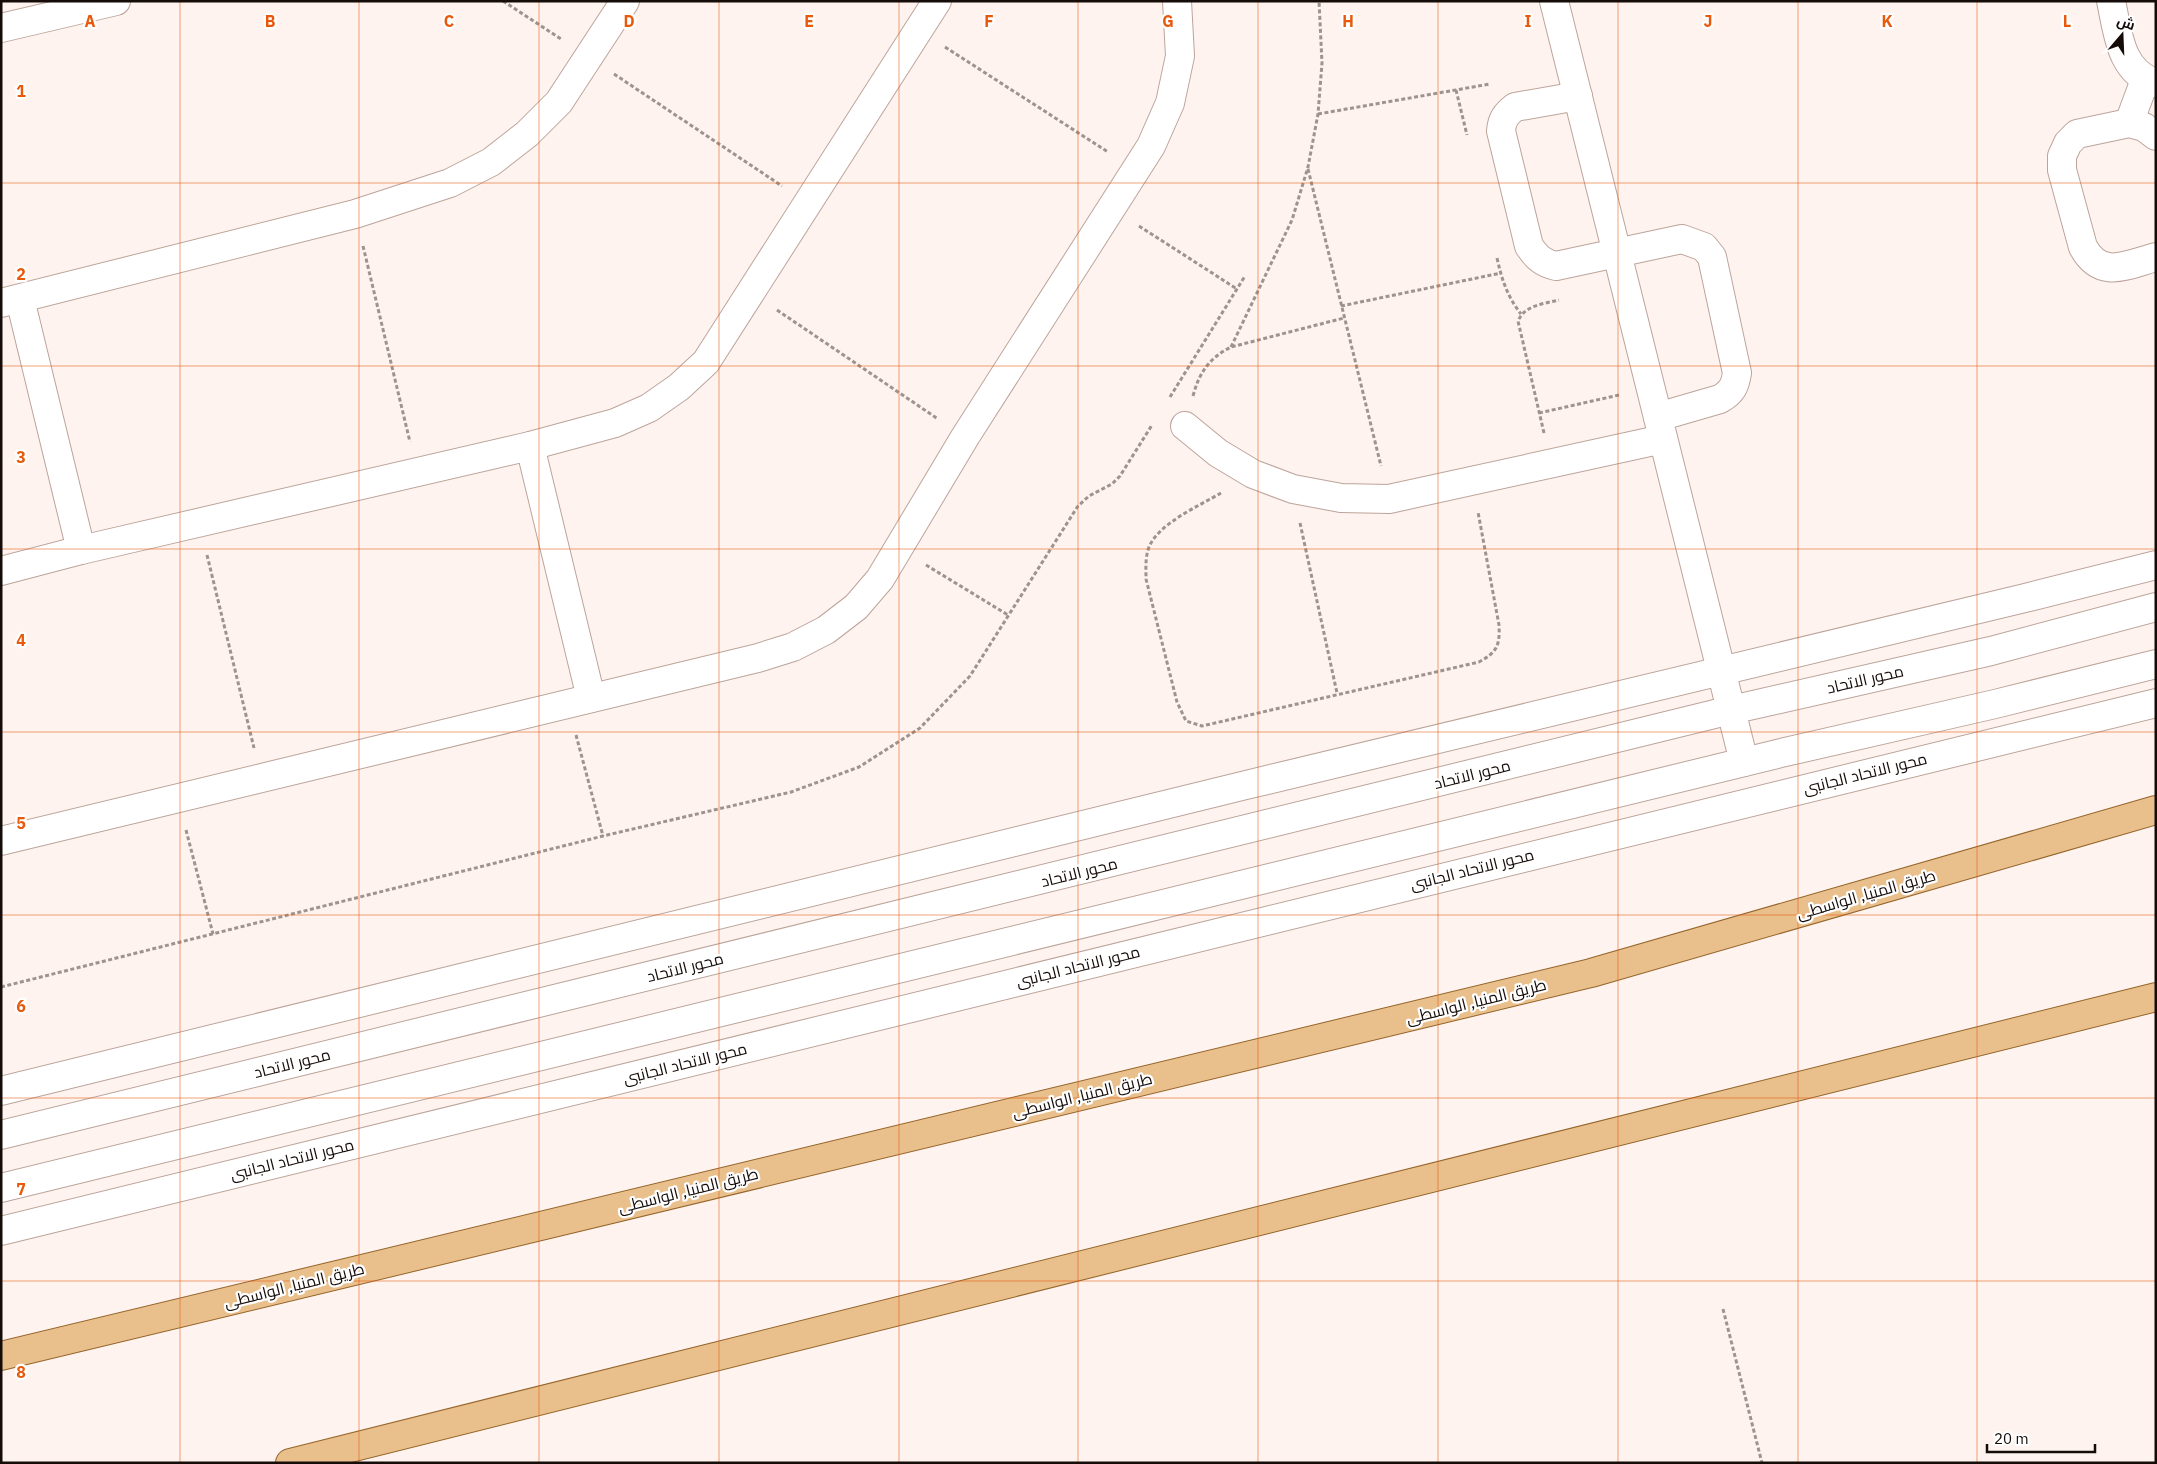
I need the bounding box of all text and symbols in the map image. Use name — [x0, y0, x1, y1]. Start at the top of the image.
north arrow — [2097, 10, 2147, 60]
text: A — [85, 11, 96, 31]
text: B — [265, 11, 276, 31]
text: C — [444, 11, 454, 31]
text: D — [623, 11, 635, 31]
text: E — [804, 11, 814, 31]
text: F — [984, 11, 994, 31]
text: G — [1162, 11, 1174, 31]
text: H — [1342, 11, 1354, 31]
text: I — [1525, 11, 1532, 31]
text: J — [1704, 11, 1712, 31]
text: K — [1881, 11, 1893, 31]
text: L — [2063, 11, 2071, 31]
text: ش — [2115, 11, 2138, 34]
text: 1 — [16, 81, 26, 101]
text: 2 — [16, 264, 26, 284]
text: 3 — [16, 447, 26, 467]
text: 4 — [16, 630, 26, 650]
street label: محور الاتحاد — [1825, 660, 1905, 698]
street label: محور الاتحاد الجانبى — [1801, 748, 1929, 799]
street label: محور الاتحاد — [1432, 755, 1512, 793]
text: 5 — [16, 813, 26, 833]
street label: محور الاتحاد الجانبى — [1408, 844, 1536, 895]
street label: محور الاتحاد — [1039, 853, 1119, 891]
street label: طريق المنيا, الواسطى — [1794, 865, 1938, 924]
street label: محور الاتحاد الجانبى — [1014, 941, 1142, 992]
street label: محور الاتحاد — [645, 948, 725, 986]
street label: طريق المنيا, الواسطى — [1404, 974, 1548, 1029]
text: 6 — [16, 996, 26, 1016]
street label: محور الاتحاد الجانبى — [621, 1038, 749, 1089]
street label: محور الاتحاد — [252, 1044, 332, 1082]
street label: طريق المنيا, الواسطى — [1010, 1068, 1154, 1123]
street label: محور الاتحاد الجانبى — [228, 1134, 356, 1185]
street label: طريق المنيا, الواسطى — [616, 1163, 760, 1218]
text: 7 — [16, 1179, 26, 1199]
street label: طريق المنيا, الواسطى — [222, 1258, 366, 1313]
text: 8 — [16, 1362, 26, 1382]
scale bar — [1987, 1422, 2094, 1454]
text: 20 m — [1994, 1429, 2029, 1448]

